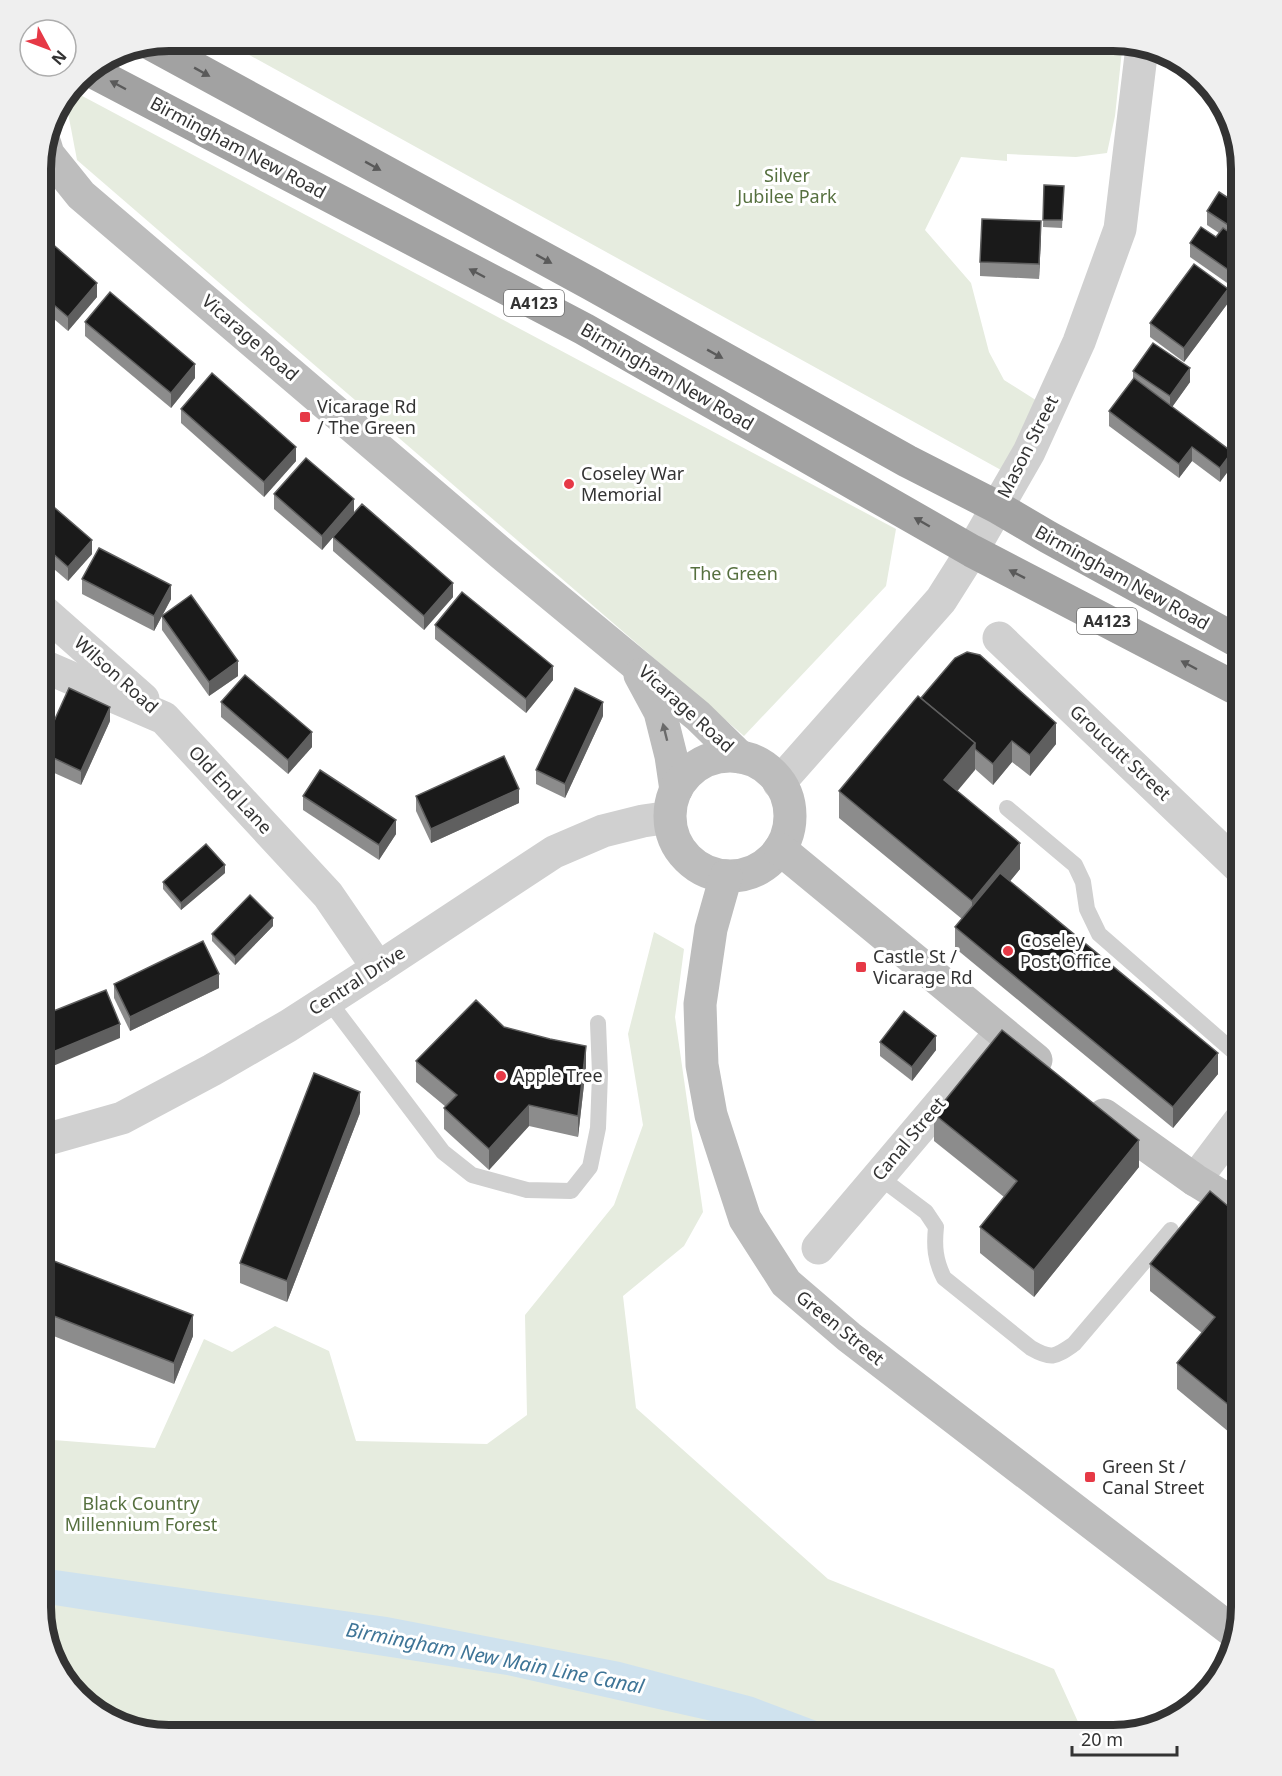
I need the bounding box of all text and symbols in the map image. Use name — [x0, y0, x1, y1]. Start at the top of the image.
north arrow — [18, 18, 78, 78]
text: N — [47, 46, 72, 70]
one-way arrow — [194, 67, 211, 77]
one-way arrow — [109, 80, 126, 90]
street label: Birmingham New Road — [146, 91, 331, 204]
one-way arrow — [365, 161, 382, 171]
park label: Silver Jubilee Park — [735, 163, 837, 208]
one-way arrow — [536, 254, 553, 264]
one-way arrow — [468, 268, 485, 278]
street label: Vicarage Road — [197, 289, 304, 386]
road number: A4123 — [504, 290, 564, 316]
street label: Birmingham New Road — [577, 317, 758, 435]
one-way arrow — [707, 349, 724, 359]
street label: Mason Street — [991, 391, 1063, 502]
place label: Vicarage Rd / The Green — [317, 394, 417, 439]
marker: Vicarage Rd / The Green — [298, 410, 312, 424]
place label: Coseley War Memorial — [581, 461, 685, 506]
marker: Coseley War Memorial — [562, 477, 576, 491]
one-way arrow — [913, 517, 930, 527]
street label: Birmingham New Road — [1031, 519, 1214, 635]
park label: The Green — [690, 561, 778, 585]
one-way arrow — [1008, 569, 1026, 579]
road number: A4123 — [1077, 608, 1137, 634]
street label: Wilson Road — [70, 630, 164, 718]
street label: Vicarage Road — [634, 659, 739, 757]
one-way arrow — [1180, 660, 1197, 670]
street label: Groucutt Street — [1065, 699, 1177, 806]
one-way arrow — [660, 723, 670, 741]
street label: Old End Lane — [184, 740, 278, 839]
place label: Coseley Post Office — [1020, 928, 1111, 973]
street label: Central Drive — [304, 940, 409, 1020]
place label: Castle St / Vicarage Rd — [873, 944, 973, 989]
marker: Coseley Post Office — [1001, 944, 1015, 958]
marker: Castle St / Vicarage Rd — [854, 960, 868, 974]
place label: Apple Tree — [513, 1063, 603, 1087]
marker: Apple Tree — [494, 1069, 508, 1083]
street label: Canal Street — [866, 1091, 951, 1185]
street label: Green Street — [792, 1284, 890, 1370]
place label: Green St / Canal Street — [1102, 1454, 1205, 1499]
marker: Green St / Canal Street — [1083, 1470, 1097, 1484]
park label: Black Country Millennium Forest — [65, 1491, 218, 1536]
water label: Birmingham New Main Line Canal — [344, 1615, 647, 1700]
scale bar — [1072, 1719, 1177, 1757]
text: 20 m — [1081, 1727, 1123, 1751]

